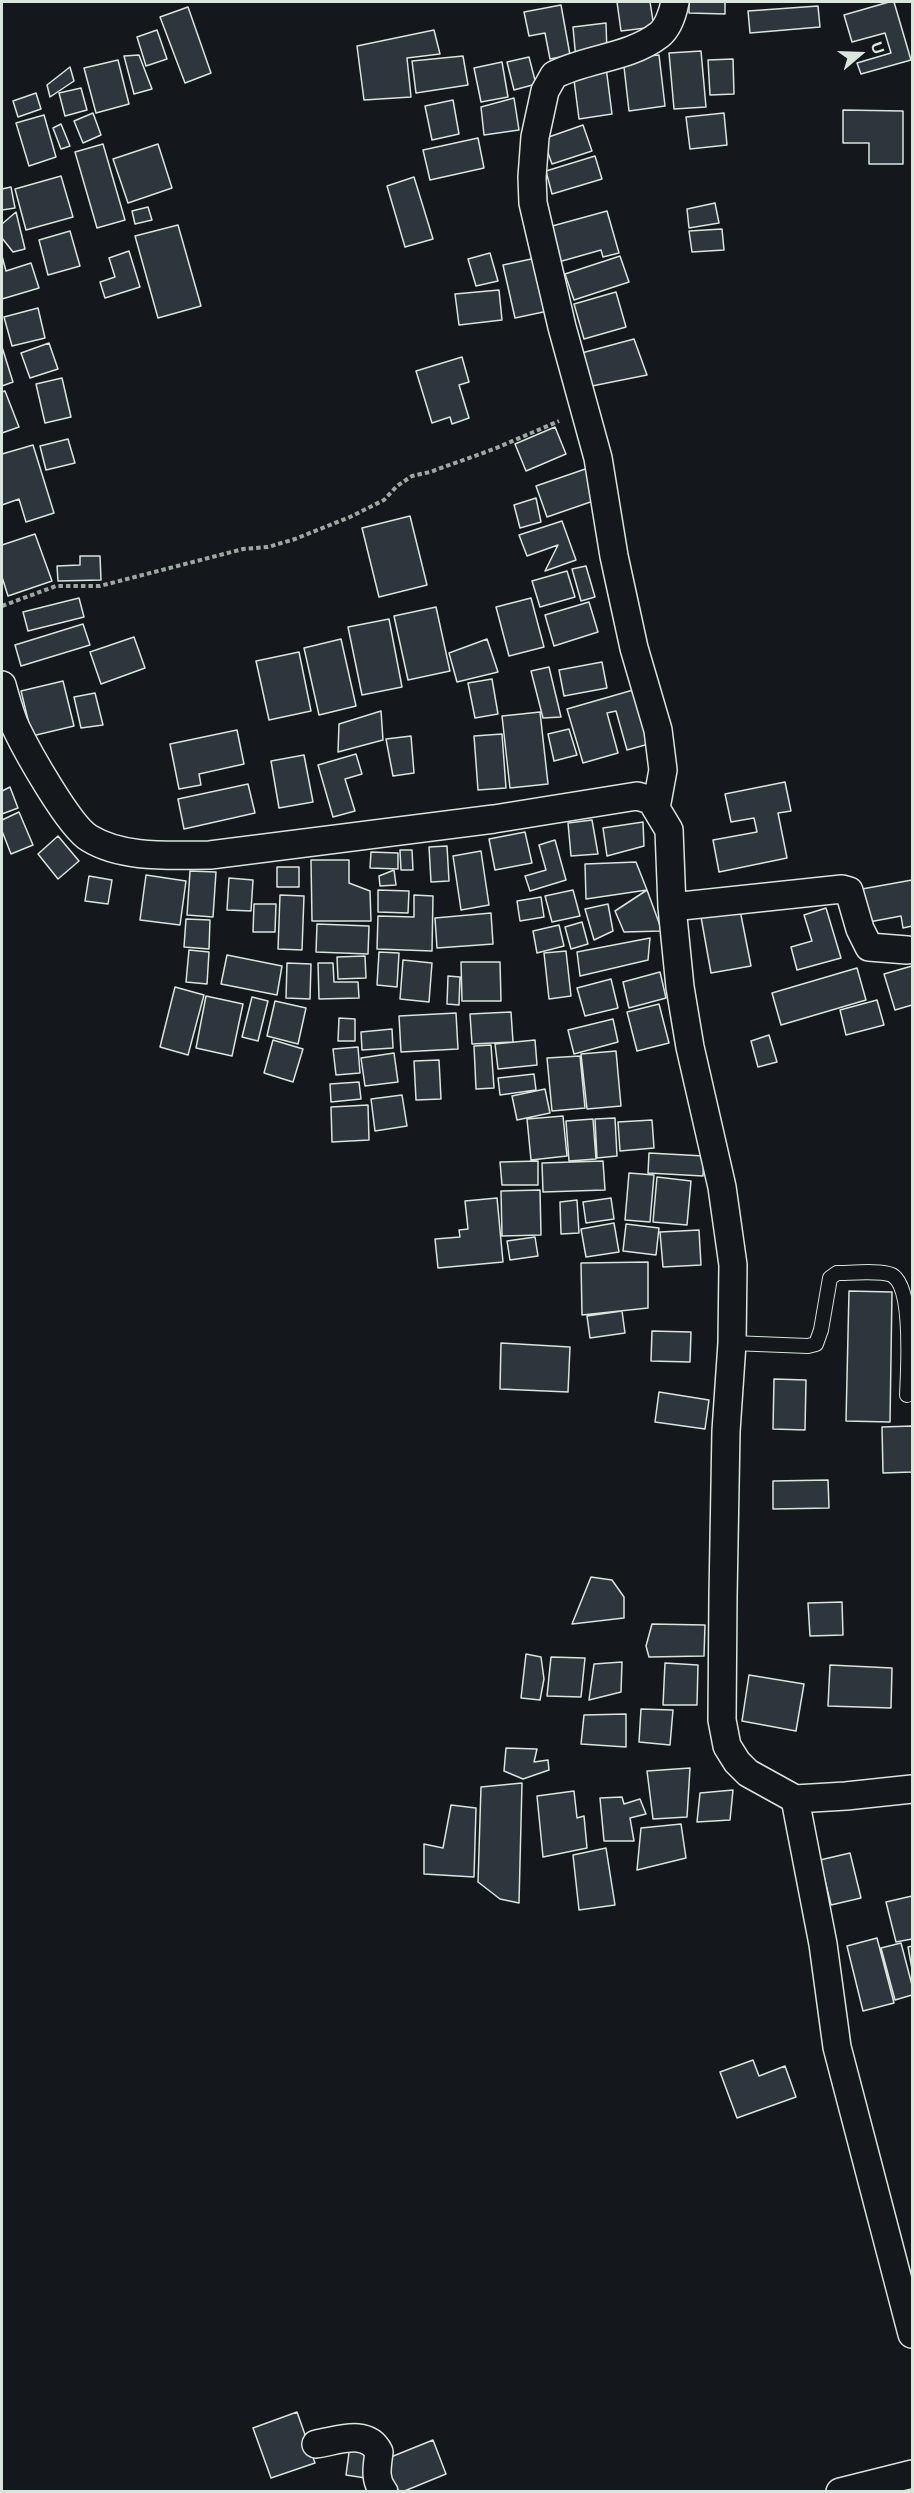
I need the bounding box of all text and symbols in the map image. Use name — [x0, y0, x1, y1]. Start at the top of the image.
north arrow — [830, 24, 890, 84]
text: U — [868, 40, 887, 56]

